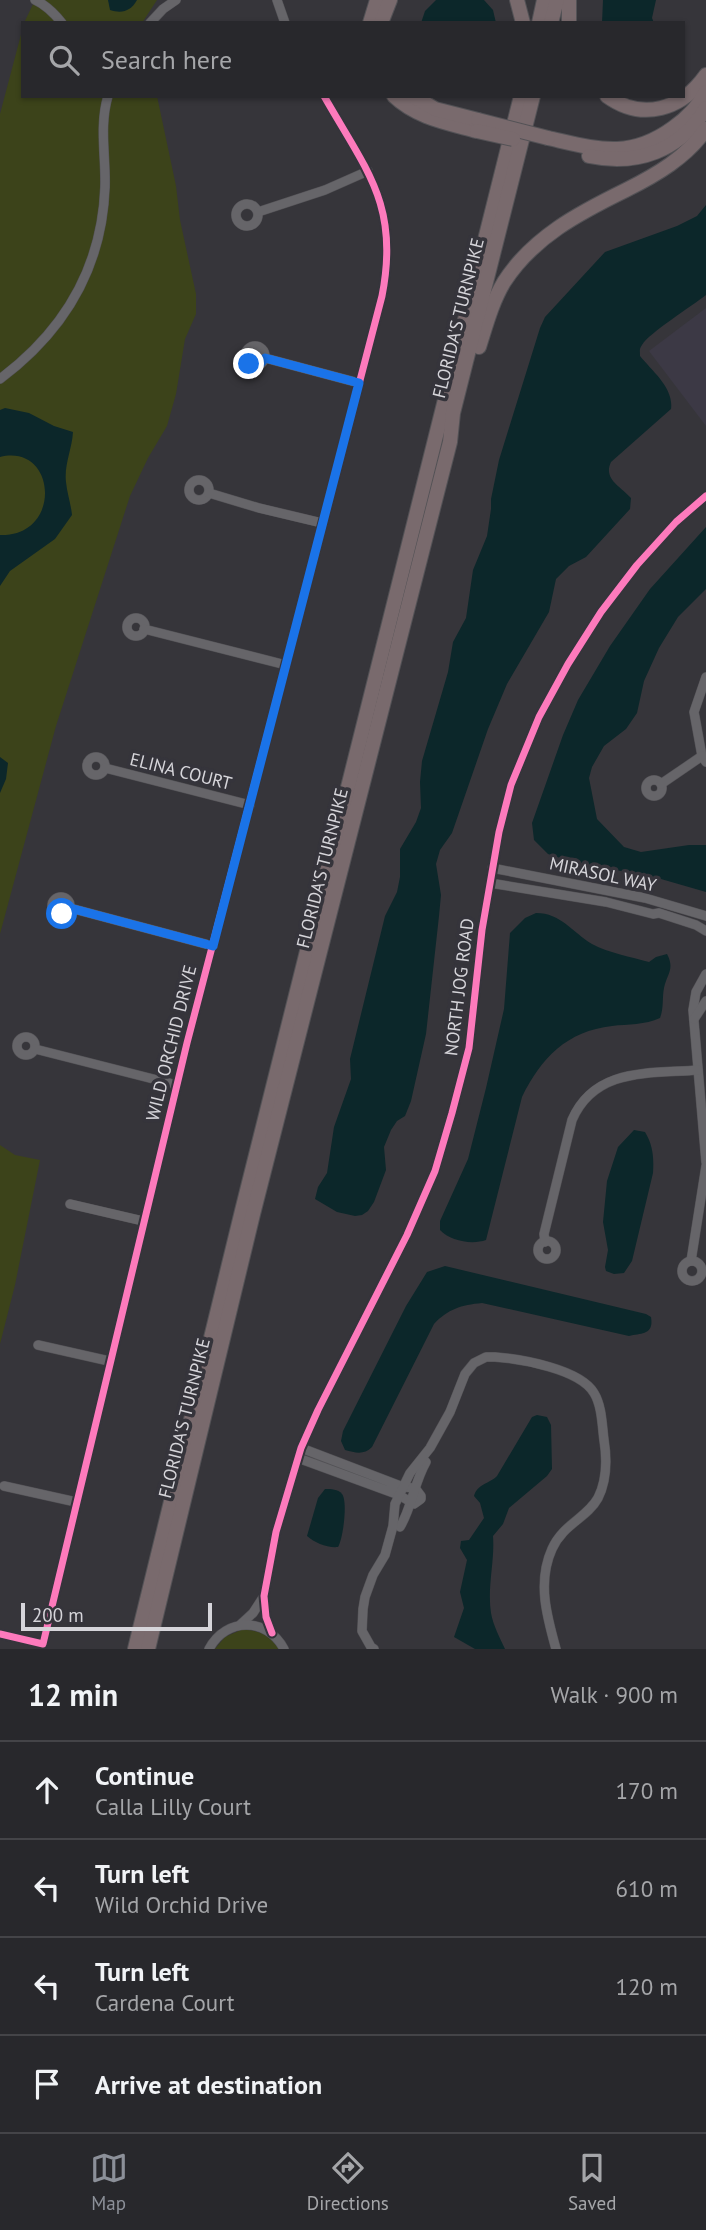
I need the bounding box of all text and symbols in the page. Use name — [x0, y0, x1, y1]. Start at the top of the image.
search box — [21, 21, 685, 98]
icon: search — [45, 41, 83, 79]
text: Search here — [101, 43, 232, 76]
street label: FLORIDA'S TURNPIKE — [427, 236, 489, 400]
route end — [233, 348, 264, 379]
street label: ELINA COURT — [128, 747, 234, 795]
street label: FLORIDA'S TURNPIKE — [291, 786, 353, 950]
street label: MIRASOL WAY — [547, 851, 659, 897]
route start — [46, 898, 77, 929]
street label: NORTH JOG ROAD — [439, 917, 479, 1057]
street label: WILD ORCHID DRIVE — [140, 963, 202, 1123]
street label: FLORIDA'S TURNPIKE — [153, 1336, 215, 1500]
scale bar — [21, 1600, 212, 1632]
text: 200 m — [32, 1603, 84, 1627]
text: 12 min — [28, 1675, 118, 1714]
text: Walk · 900 m — [551, 1680, 678, 1709]
text: Continue — [95, 1759, 194, 1792]
icon: ahead — [28, 1771, 66, 1809]
text: 170 m — [616, 1776, 678, 1805]
text: Calla Lilly Court — [95, 1792, 251, 1821]
text: Turn left — [95, 1857, 189, 1890]
icon: left — [28, 1869, 66, 1907]
text: 610 m — [616, 1874, 678, 1903]
text: Wild Orchid Drive — [95, 1890, 268, 1919]
text: Turn left — [95, 1955, 189, 1988]
icon: left — [28, 1967, 66, 2005]
text: 120 m — [616, 1972, 678, 2001]
text: Cardena Court — [95, 1988, 235, 2017]
icon: arrive — [28, 2065, 66, 2103]
text: Arrive at destination — [95, 2068, 322, 2101]
tab: Map — [90, 2149, 128, 2215]
tab: Directions — [307, 2149, 389, 2215]
tab: Saved — [568, 2149, 616, 2215]

